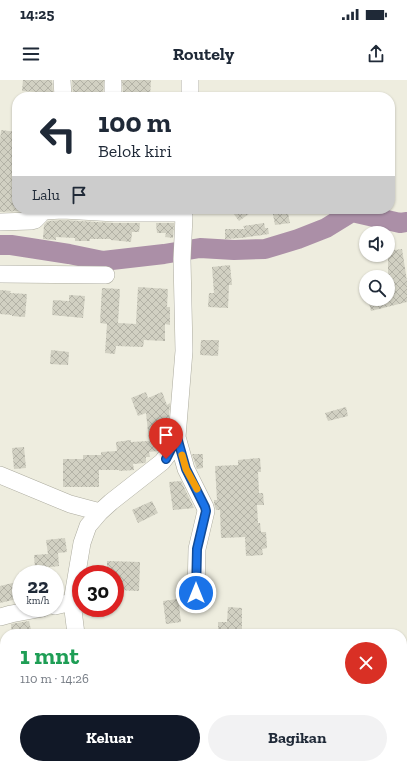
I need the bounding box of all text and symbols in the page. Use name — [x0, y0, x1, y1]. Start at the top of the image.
text: 14:25 — [20, 5, 54, 23]
icon: menu — [20, 43, 42, 65]
text: Routely — [173, 43, 234, 65]
icon: share — [365, 43, 387, 65]
text: 100 m — [98, 106, 171, 139]
icon: left — [32, 108, 84, 160]
text: Belok kiri — [98, 140, 172, 162]
icon: arrive — [68, 184, 90, 206]
text: Lalu — [32, 186, 60, 204]
map controls — [359, 226, 395, 306]
button: sound — [359, 226, 395, 262]
button: search — [359, 270, 395, 306]
pin — [149, 418, 183, 459]
icon: arrive — [155, 424, 177, 446]
speed limit sign: 30 — [72, 565, 124, 617]
position arrow — [175, 572, 217, 614]
text: 22 — [27, 574, 49, 598]
text: km/h — [27, 595, 49, 607]
text: 1 mnt — [20, 641, 79, 670]
button: close — [345, 642, 387, 684]
text: 110 m · 14:26 — [20, 671, 89, 686]
button: Keluar — [20, 715, 200, 761]
button: Bagikan — [208, 715, 387, 761]

